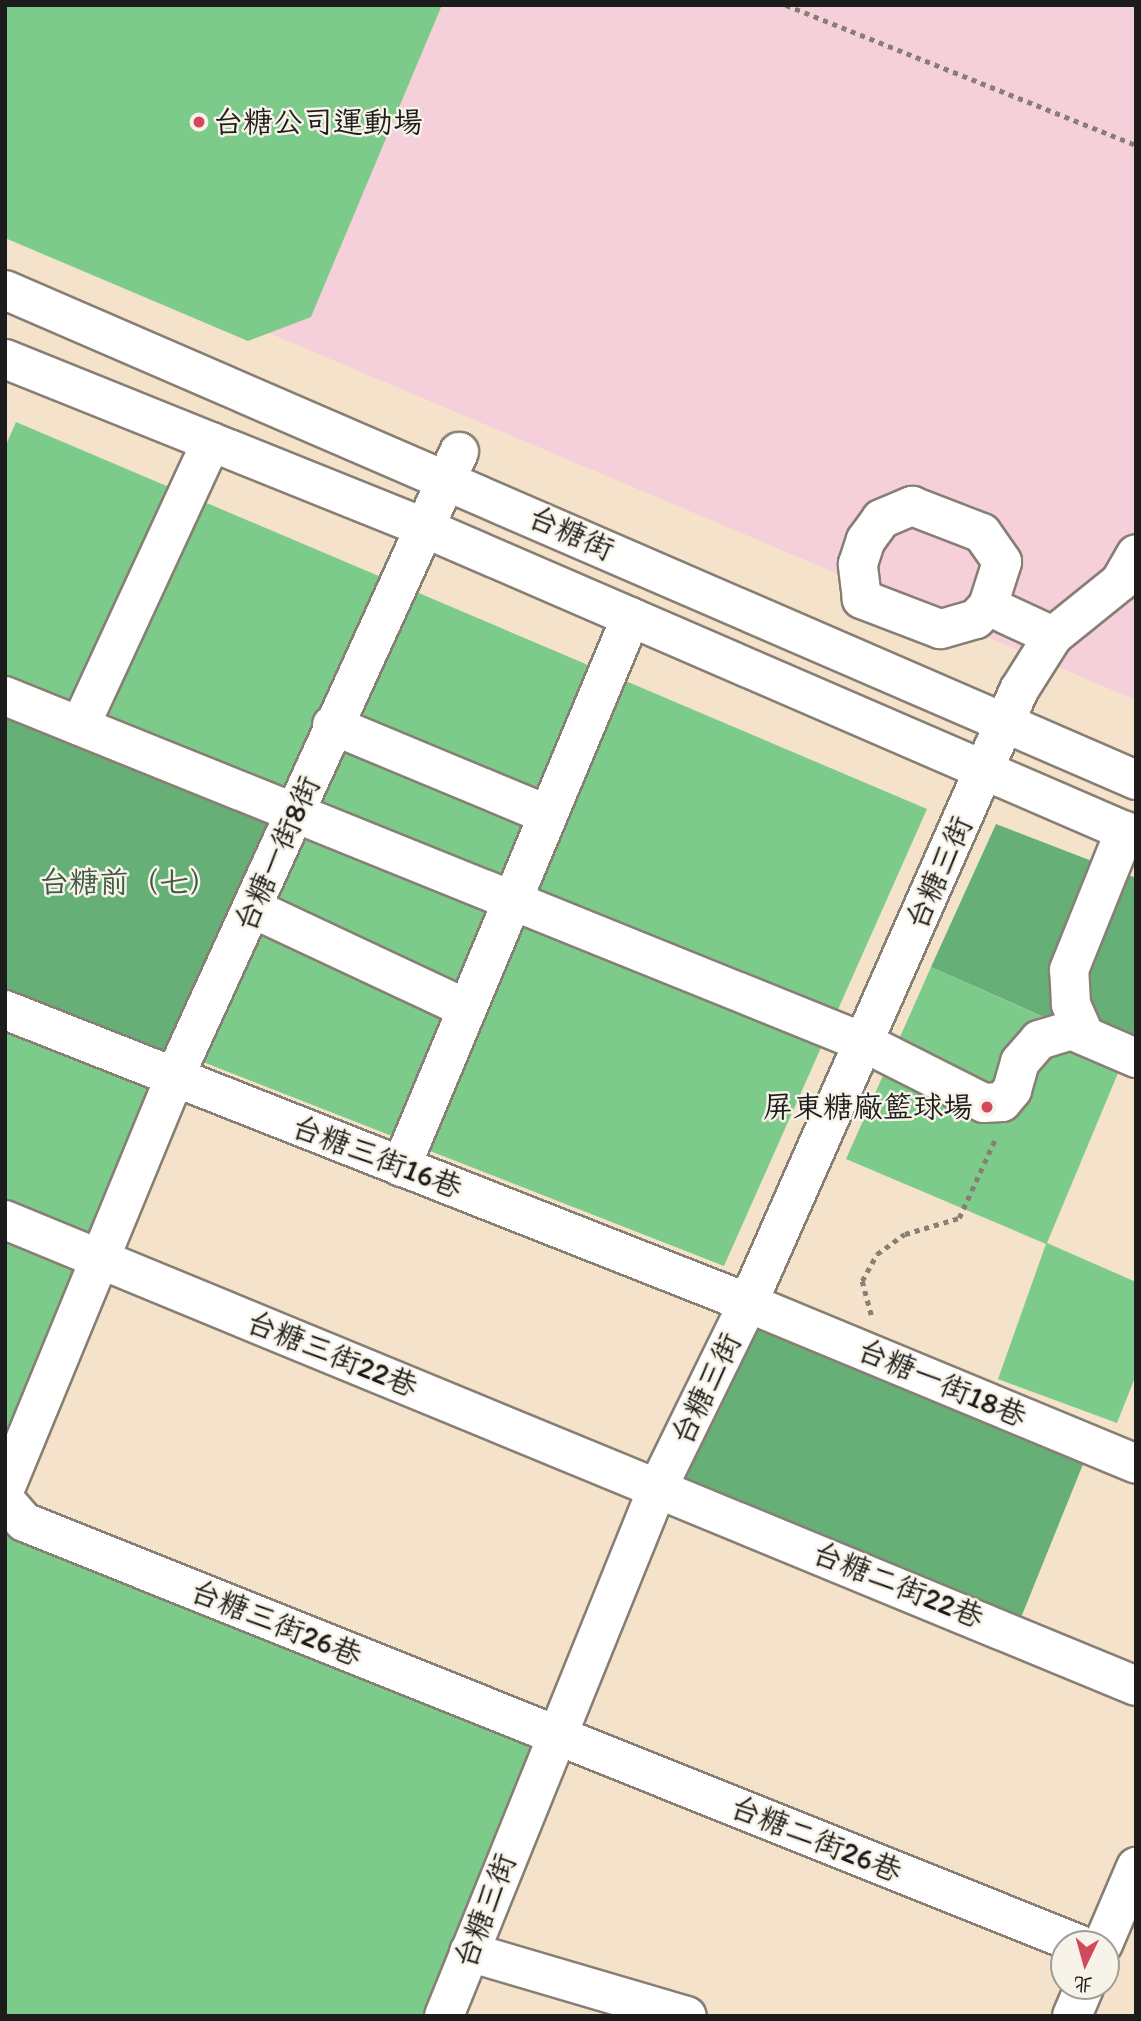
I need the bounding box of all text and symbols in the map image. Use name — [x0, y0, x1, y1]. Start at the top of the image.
place label: 台糖公司運動場 — [213, 104, 423, 140]
marker: 台糖公司運動場 — [191, 114, 207, 130]
street label: 台糖街 — [523, 498, 619, 568]
street label: 台糖一街8街 — [227, 771, 327, 937]
street label: 台糖三街 — [898, 811, 980, 935]
park label: 台糖前（七） — [39, 864, 219, 900]
place label: 屏東糖廠籃球場 — [763, 1089, 973, 1125]
marker: 屏東糖廠籃球場 — [979, 1099, 995, 1115]
street label: 台糖三街16巷 — [287, 1108, 467, 1206]
street label: 台糖三街22巷 — [241, 1303, 423, 1405]
street label: 台糖三街 — [664, 1327, 748, 1451]
street label: 台糖一街18巷 — [852, 1331, 1032, 1435]
street label: 台糖二街22巷 — [807, 1534, 989, 1636]
street label: 台糖三街26巷 — [185, 1572, 367, 1674]
street label: 台糖二街26巷 — [725, 1788, 907, 1890]
street label: 台糖三街 — [447, 1849, 523, 1973]
north arrow — [1050, 1930, 1120, 2000]
text: 北 — [1073, 1972, 1094, 1997]

